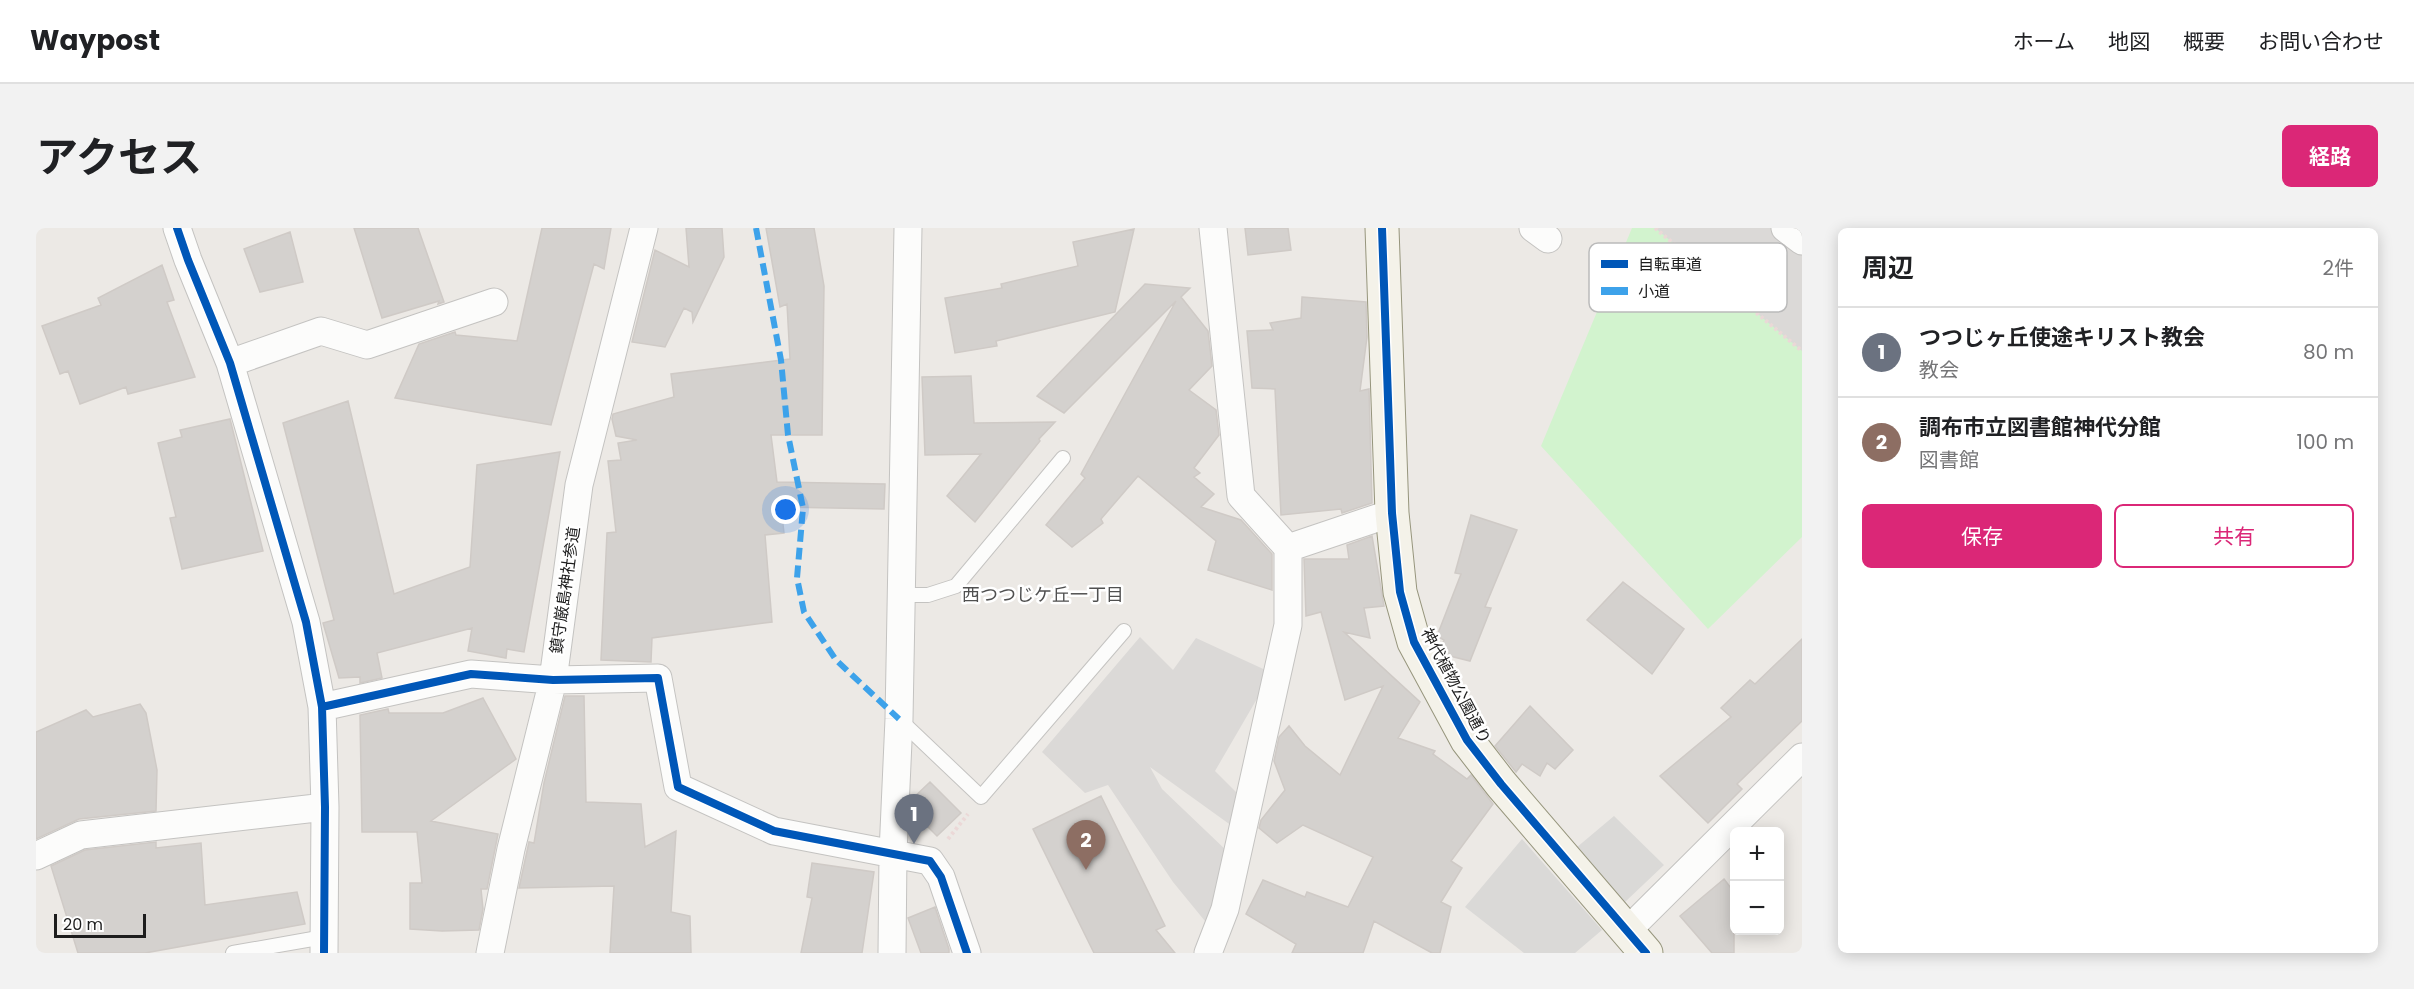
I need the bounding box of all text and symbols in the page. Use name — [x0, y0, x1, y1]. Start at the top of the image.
text: Waypost — [30, 21, 160, 60]
text: ホーム — [2013, 27, 2075, 56]
text: 地図 — [2108, 27, 2150, 56]
text: 概要 — [2183, 27, 2225, 56]
text: お問い合わせ — [2258, 27, 2384, 56]
button: 経路 — [2282, 125, 2378, 187]
text: アクセス — [36, 128, 202, 187]
legend — [1589, 243, 1787, 312]
text: 周辺 — [1862, 250, 1914, 286]
text: 自転車道 — [1638, 253, 1702, 276]
text: 2件 — [2323, 254, 2354, 282]
text: 小道 — [1638, 280, 1670, 303]
text: つつじヶ丘使途キリスト教会 — [1919, 322, 2205, 353]
text: 1 — [1878, 338, 1885, 366]
text: 80 m — [2303, 338, 2354, 366]
text: 教会 — [1919, 356, 1959, 384]
text: 調布市立図書館神代分館 — [1919, 412, 2161, 443]
text: 2 — [1876, 428, 1887, 456]
text: 100 m — [2297, 428, 2354, 456]
text: 図書館 — [1919, 446, 1979, 474]
your location — [771, 495, 800, 524]
button: 保存 — [1862, 504, 2102, 568]
button: 共有 — [2114, 504, 2354, 568]
street label: 鎮守厳島神社参道 — [545, 525, 585, 655]
district label: 西つつじケ丘一丁目 — [962, 582, 1124, 607]
street label: 神代植物公園通り — [1416, 624, 1496, 748]
pin: 1 — [894, 794, 934, 844]
pin: 2 — [1066, 820, 1106, 870]
map controls — [1730, 827, 1784, 935]
button: + — [1730, 827, 1784, 881]
button: − — [1730, 881, 1784, 935]
scale bar — [54, 911, 146, 938]
text: 20 m — [63, 913, 103, 936]

